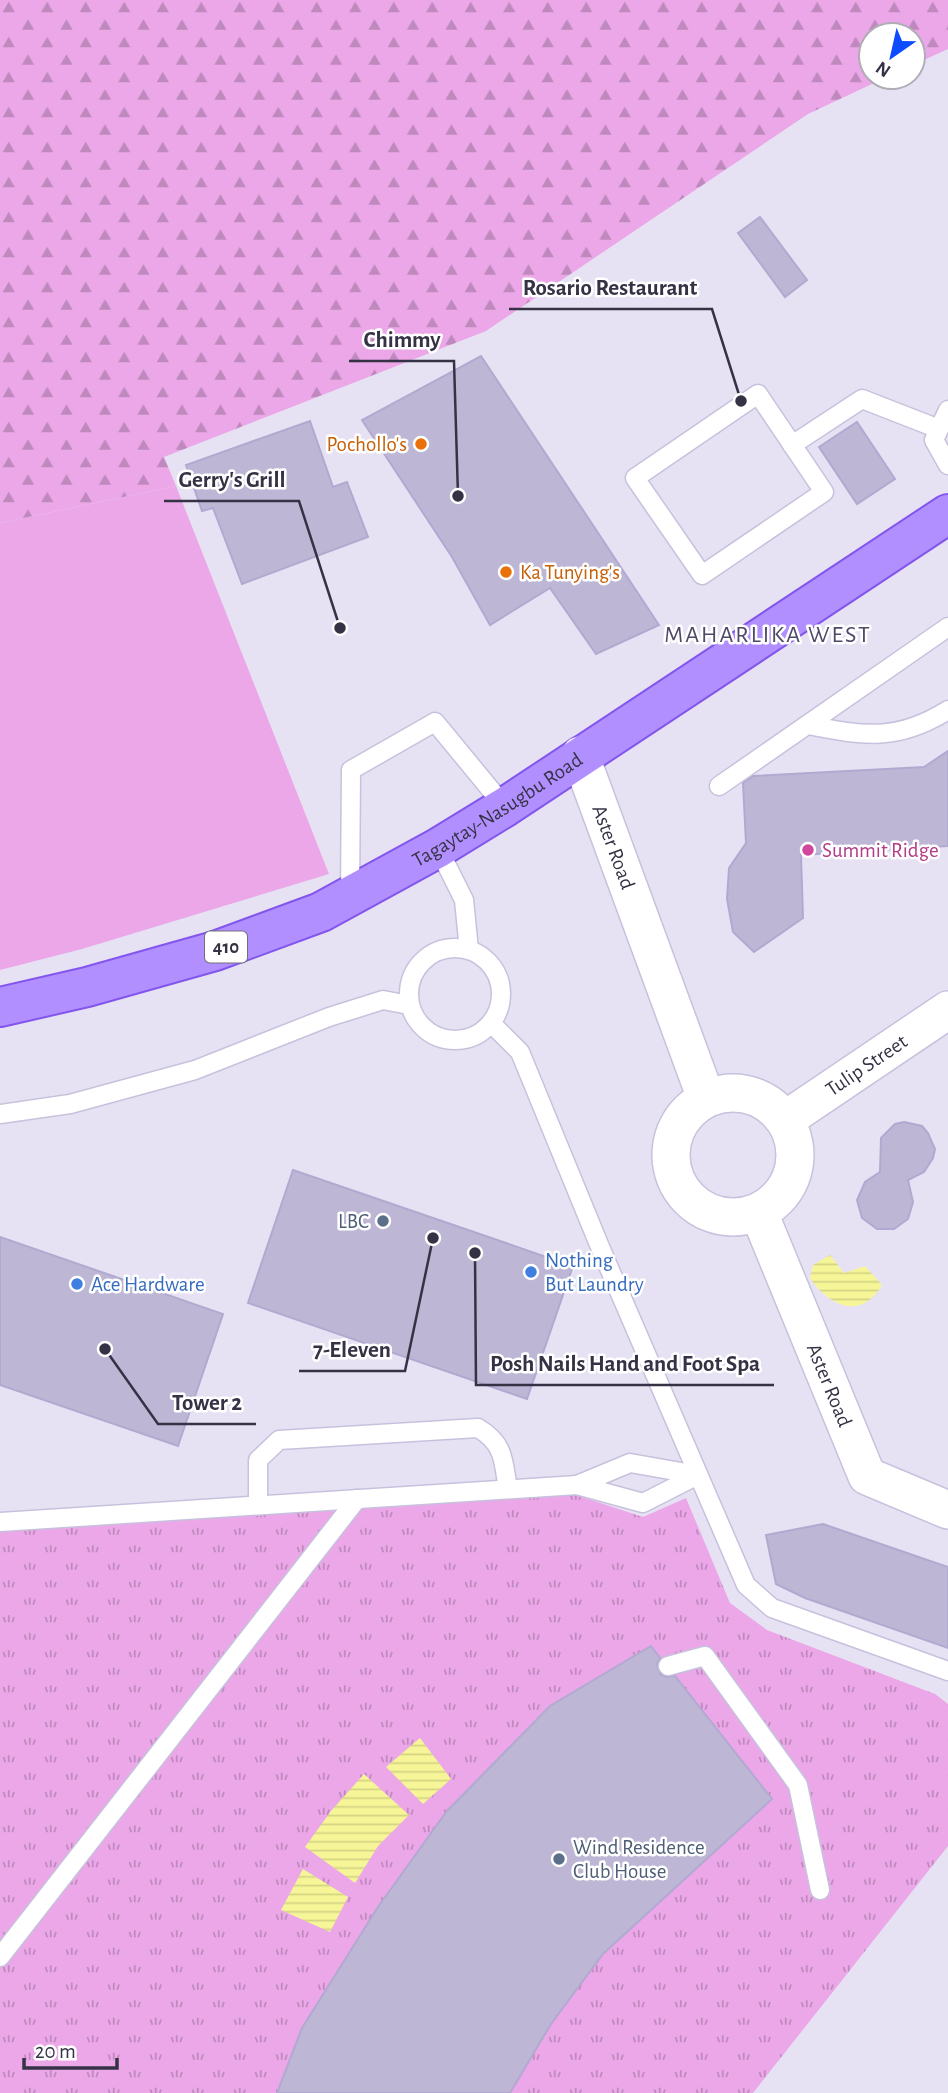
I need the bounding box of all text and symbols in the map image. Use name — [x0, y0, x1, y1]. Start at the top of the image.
north arrow — [857, 21, 927, 91]
text: N — [873, 57, 894, 80]
callout: Rosario Restaurant — [509, 265, 712, 309]
text: Rosario Restaurant — [523, 277, 698, 300]
callout: Chimmy — [349, 317, 454, 361]
text: Chimmy — [363, 329, 441, 352]
place label: Pochollo's — [327, 434, 407, 455]
marker: Pochollo's — [413, 436, 429, 452]
callout: Gerry's Grill — [164, 457, 299, 501]
text: Gerry's Grill — [179, 469, 285, 492]
place label: Ka Tunying's — [520, 562, 620, 583]
marker: Ka Tunying's — [498, 564, 514, 580]
district label: MAHARLIKA WEST — [664, 623, 872, 647]
street label: Tagaytay-Nasugbu Road — [409, 748, 586, 871]
street label: Aster Road — [589, 802, 639, 892]
place label: Summit Ridge — [822, 840, 939, 861]
marker: Summit Ridge — [800, 842, 816, 858]
road number: 410 — [205, 931, 247, 962]
street label: Tulip Street — [822, 1030, 911, 1100]
place label: LBC — [338, 1211, 369, 1232]
marker: LBC — [375, 1213, 391, 1229]
place label: Nothing But Laundry — [545, 1250, 644, 1295]
marker: Nothing But Laundry — [523, 1264, 539, 1280]
place label: Ace Hardware — [91, 1274, 205, 1295]
marker: Ace Hardware — [69, 1276, 85, 1292]
callout: 7-Eleven — [299, 1327, 405, 1371]
text: 7-Eleven — [313, 1339, 391, 1362]
street label: Aster Road — [803, 1340, 856, 1430]
callout: Posh Nails Hand and Foot Spa — [476, 1341, 774, 1385]
text: Posh Nails Hand and Foot Spa — [490, 1353, 760, 1376]
callout: Tower 2 — [158, 1380, 256, 1424]
text: Tower 2 — [172, 1392, 242, 1415]
place label: Wind Residence Club House — [573, 1837, 705, 1882]
marker: Wind Residence Club House — [551, 1851, 567, 1867]
scale bar — [24, 2026, 117, 2070]
text: 20 m — [35, 2041, 76, 2062]

